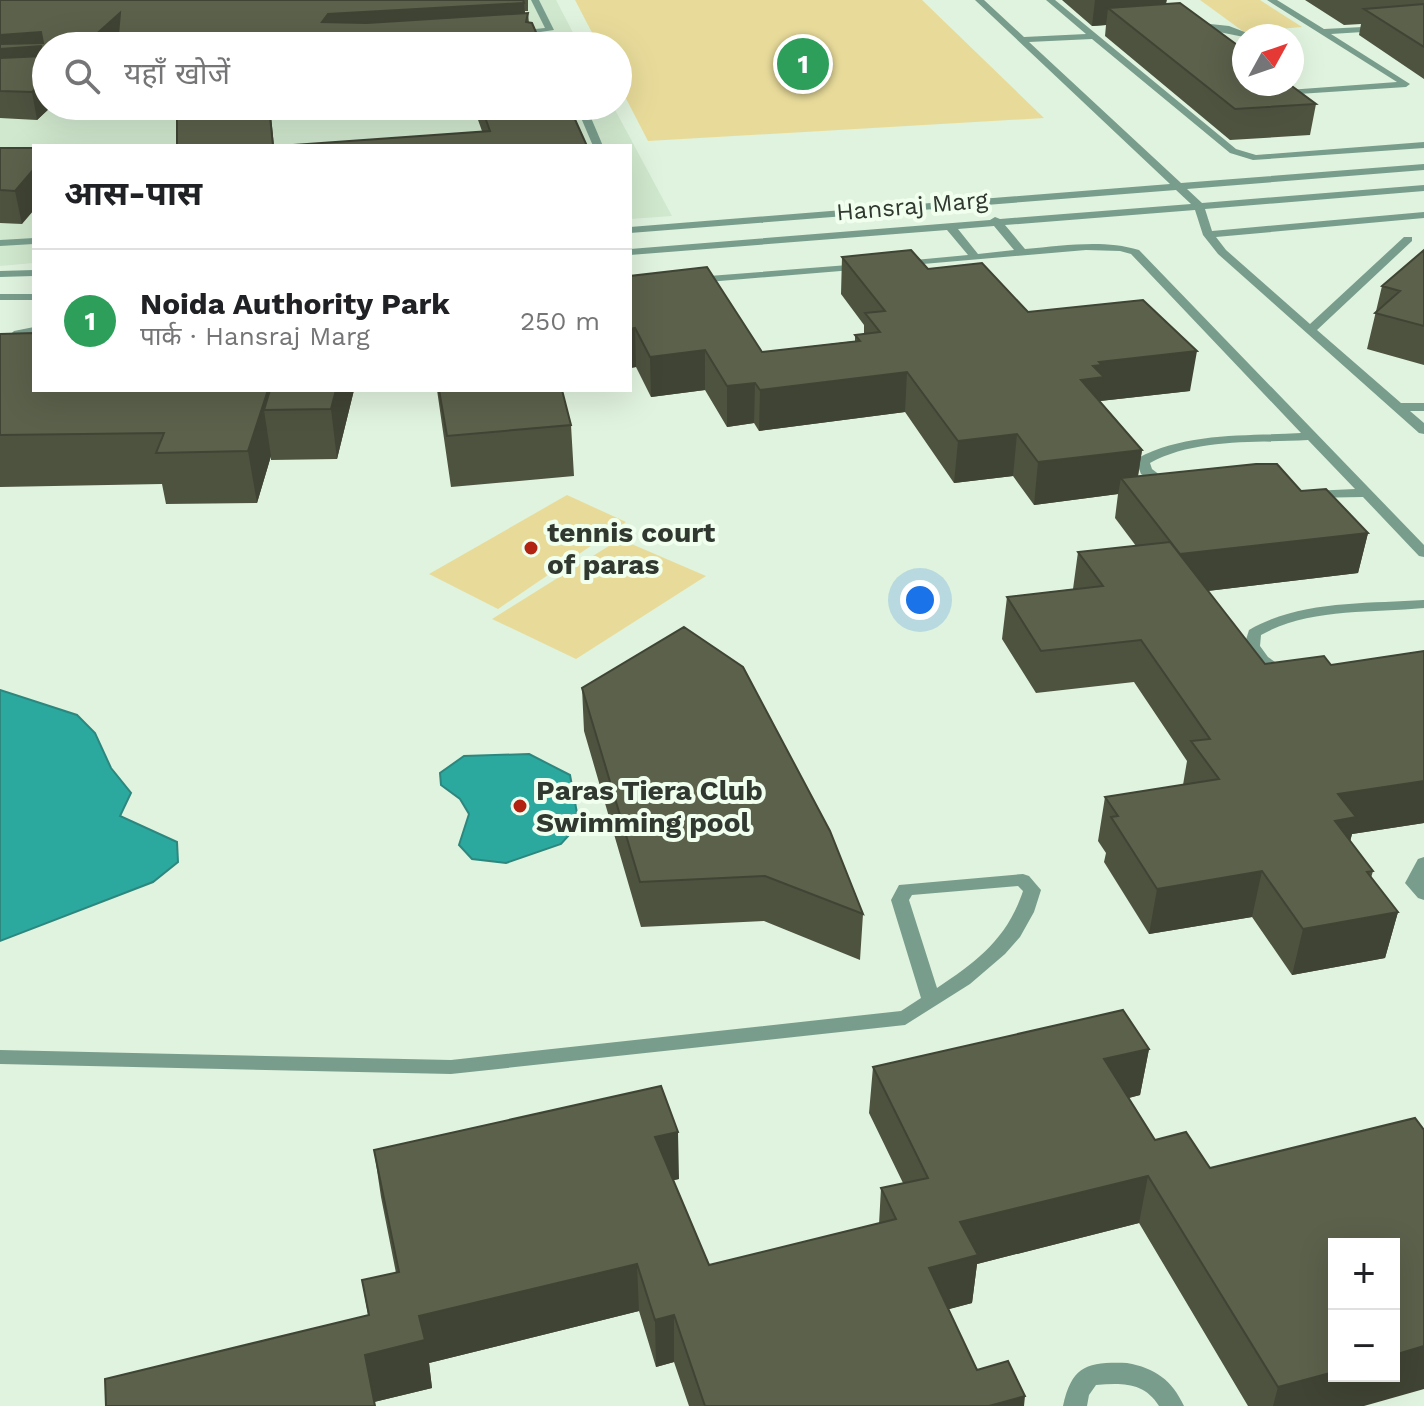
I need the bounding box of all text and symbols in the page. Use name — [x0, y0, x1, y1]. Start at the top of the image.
north arrow — [1232, 24, 1304, 96]
search box — [32, 32, 632, 120]
pin: 1 — [777, 34, 829, 94]
icon: search — [60, 54, 104, 98]
text: यहाँ खोजें — [124, 56, 230, 91]
text: आस-पास — [64, 173, 202, 213]
street label: Hansraj Marg — [835, 185, 989, 227]
text: Noida Authority Park — [140, 286, 450, 321]
text: 1 — [84, 306, 96, 336]
text: 250 m — [520, 306, 600, 336]
text: पार्क · Hansraj Marg — [140, 321, 370, 351]
place label: tennis court of paras — [547, 516, 715, 581]
marker: tennis court of paras — [522, 539, 540, 557]
your location — [900, 580, 940, 620]
place label: Paras Tiera Club Swimming pool — [536, 774, 763, 839]
marker: Paras Tiera Club Swimming pool — [511, 797, 529, 815]
map controls — [1328, 1238, 1400, 1382]
button: + — [1328, 1238, 1400, 1310]
button: − — [1328, 1310, 1400, 1382]

